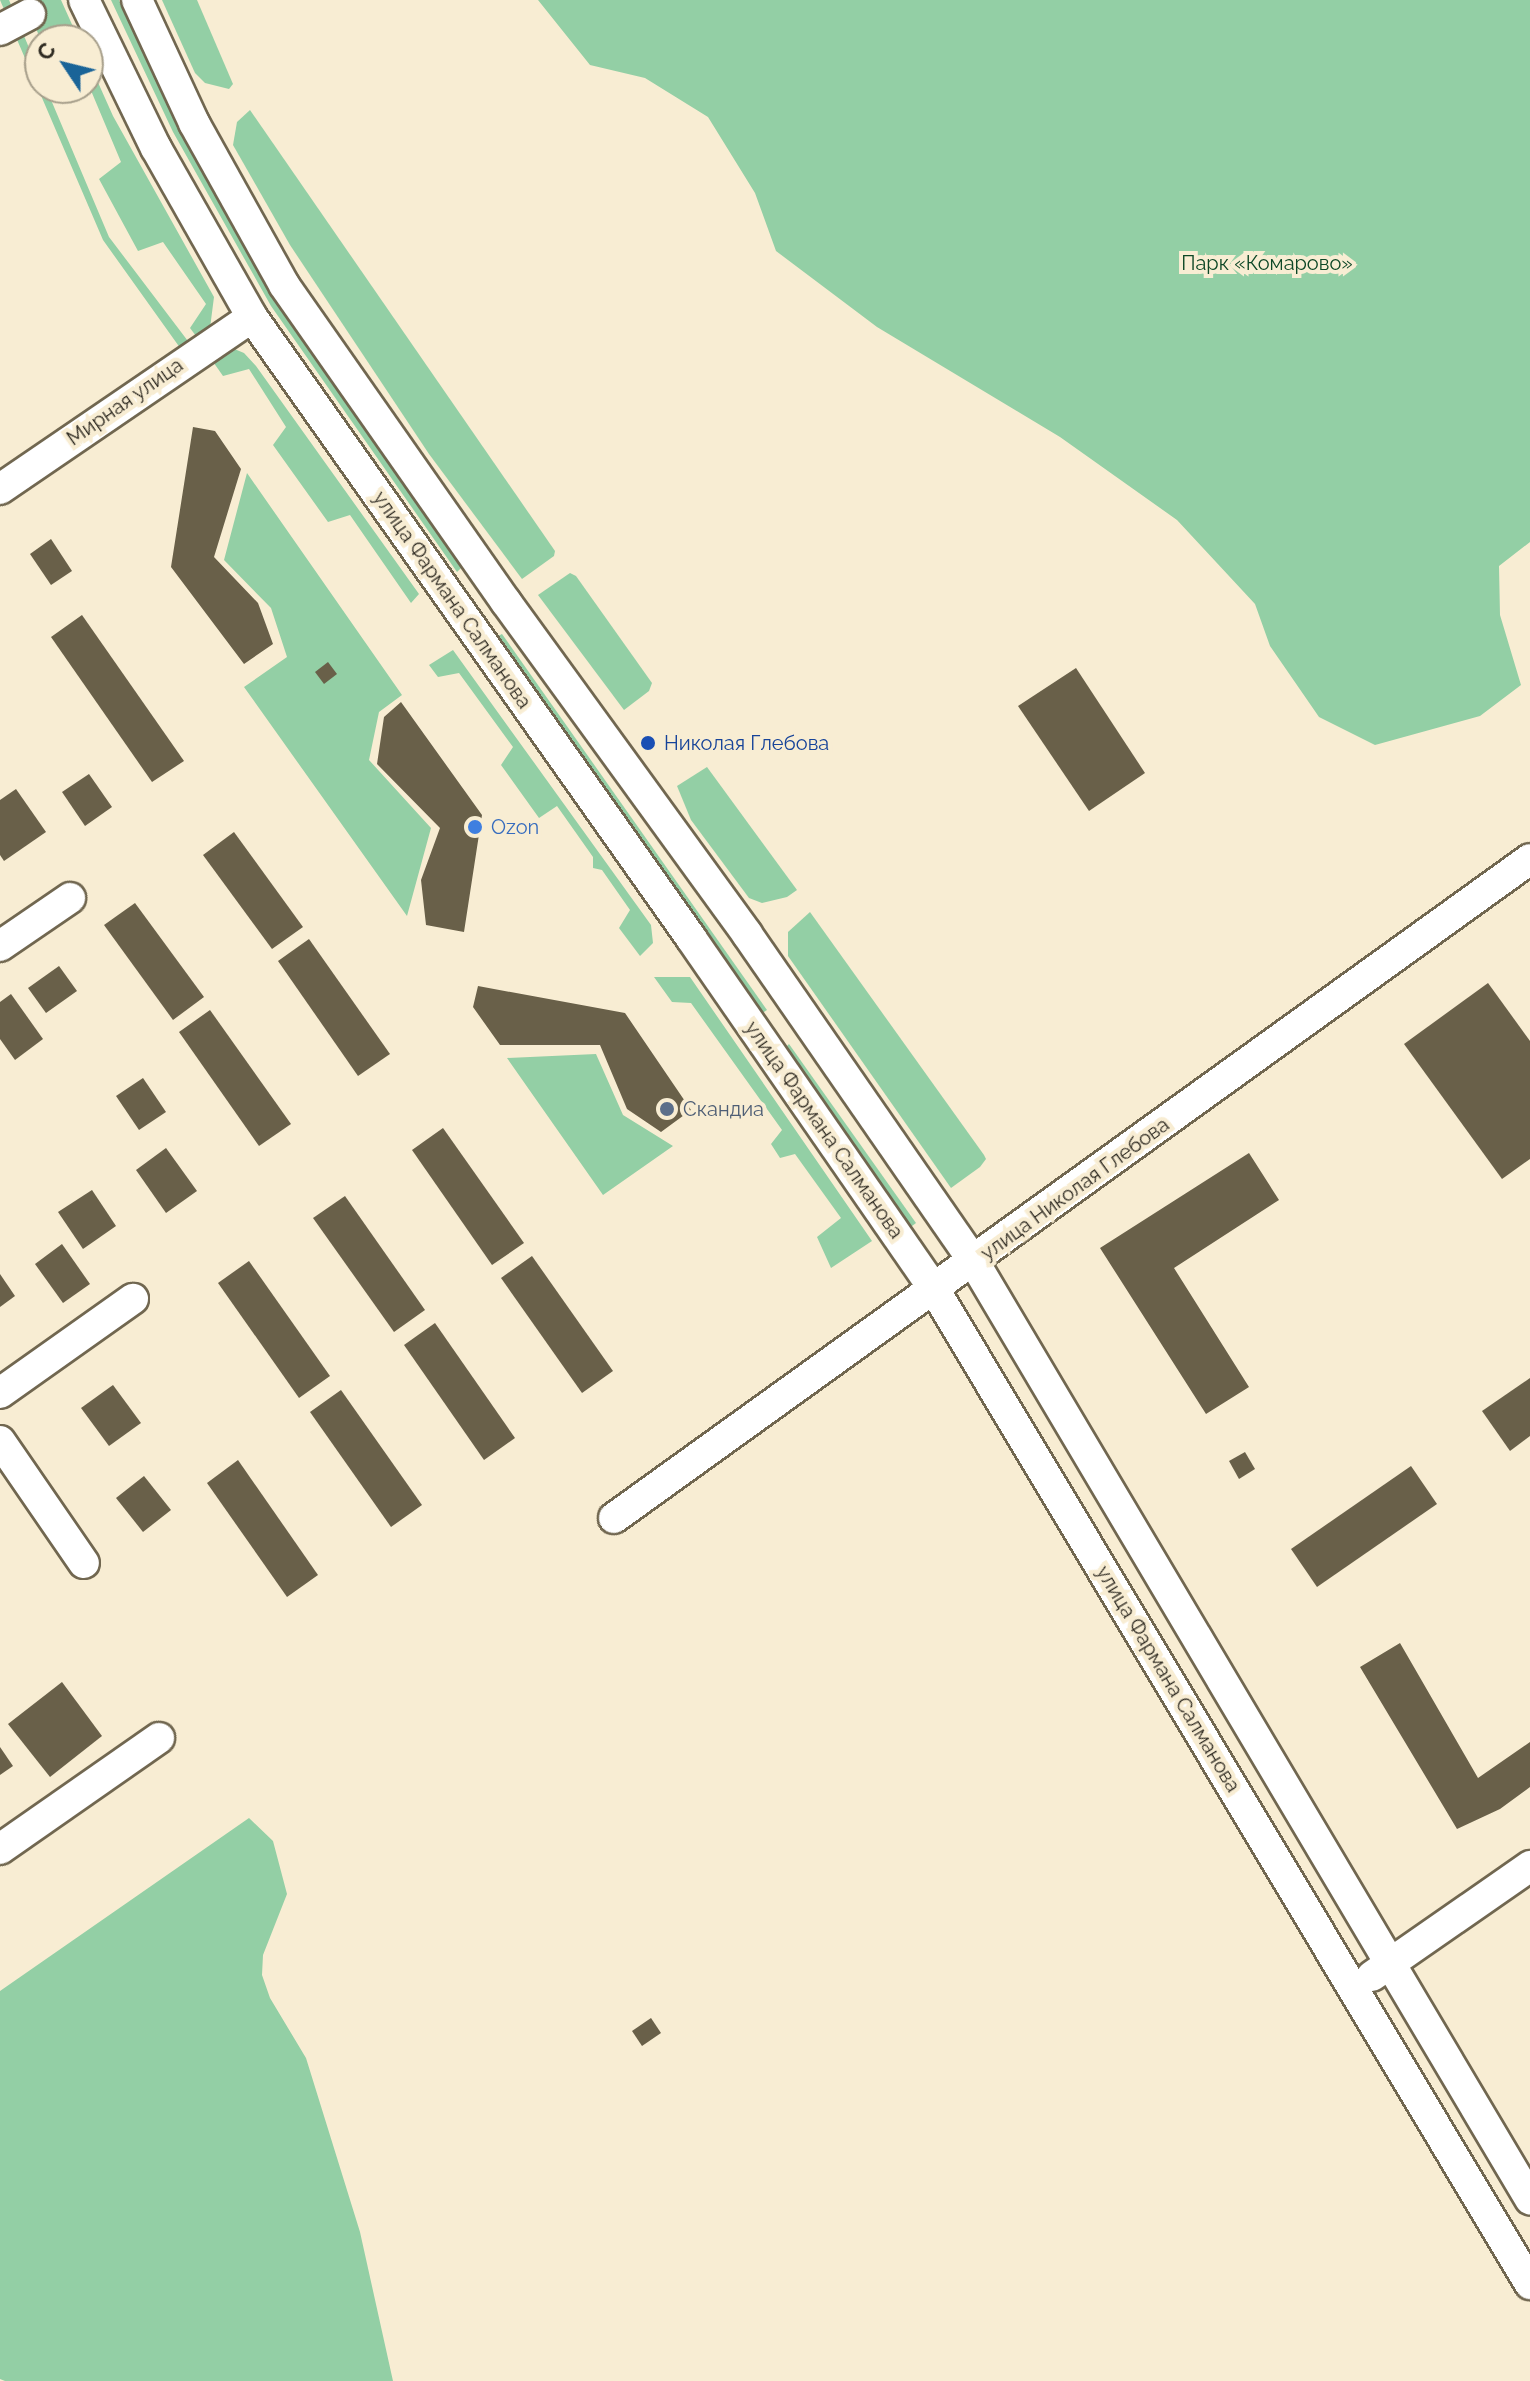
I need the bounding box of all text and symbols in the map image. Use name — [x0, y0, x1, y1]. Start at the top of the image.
north arrow — [24, 24, 104, 104]
text: С — [31, 38, 61, 65]
park label: Парк «Комарово» — [1181, 251, 1353, 275]
street label: Мирная улица — [62, 353, 188, 451]
street label: улица Фармана Салманова — [368, 487, 536, 713]
place label: Николая Глебова — [664, 731, 829, 755]
marker: Николая Глебова — [639, 734, 657, 752]
place label: Ozon — [491, 815, 539, 839]
marker: Ozon — [466, 818, 484, 836]
street label: улица Фармана Салманова — [740, 1017, 908, 1243]
place label: Скандиа — [683, 1097, 764, 1121]
marker: Скандиа — [658, 1100, 676, 1118]
street label: улица Николая Глебова — [976, 1113, 1174, 1265]
street label: улица Фармана Салманова — [1091, 1562, 1245, 1796]

